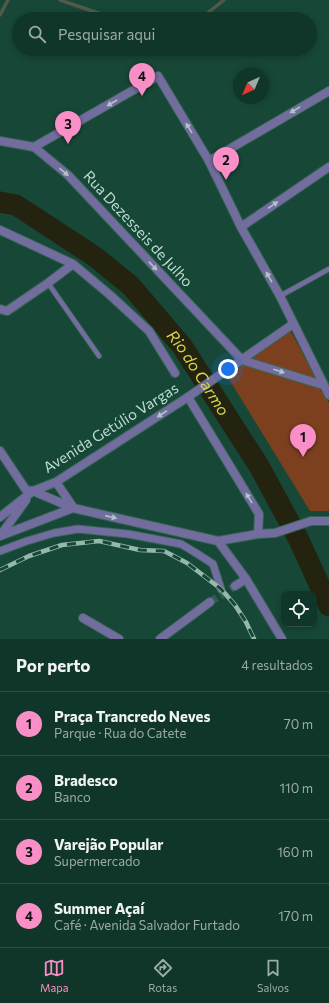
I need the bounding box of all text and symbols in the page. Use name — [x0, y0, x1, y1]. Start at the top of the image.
search box — [12, 12, 317, 56]
icon: search — [26, 23, 48, 45]
text: Pesquisar aqui — [58, 25, 155, 43]
pin: 4 — [129, 63, 155, 96]
north arrow — [233, 68, 269, 104]
one-way arrow — [106, 99, 118, 106]
one-way arrow — [289, 107, 301, 114]
pin: 3 — [55, 111, 81, 144]
one-way arrow — [185, 123, 193, 133]
pin: 2 — [213, 147, 239, 180]
one-way arrow — [59, 167, 69, 176]
street label: Rua Dezesseis de Julho — [80, 167, 197, 290]
one-way arrow — [268, 201, 278, 209]
one-way arrow — [149, 261, 158, 271]
one-way arrow — [266, 271, 272, 283]
water label: Rio do Carmo — [163, 326, 234, 419]
your location — [218, 359, 238, 379]
one-way arrow — [273, 368, 285, 374]
street label: Avenida Getúlio Vargas — [40, 378, 181, 476]
one-way arrow — [157, 410, 167, 418]
pin: 1 — [290, 424, 316, 457]
one-way arrow — [246, 492, 253, 504]
one-way arrow — [105, 514, 117, 520]
map controls — [281, 591, 317, 627]
button: locate — [281, 591, 317, 627]
text: Por perto — [16, 655, 91, 676]
text: 4 resultados — [241, 657, 313, 673]
text: Praça Trancredo Neves — [54, 707, 210, 725]
text: 1 — [26, 716, 32, 732]
text: 70 m — [284, 716, 313, 732]
text: Parque · Rua do Catete — [54, 725, 186, 741]
text: Bradesco — [54, 771, 118, 789]
text: 2 — [25, 780, 33, 796]
text: 110 m — [280, 780, 313, 796]
text: Banco — [54, 789, 91, 805]
text: Varejão Popular — [54, 835, 164, 853]
text: 3 — [25, 844, 33, 860]
text: 160 m — [277, 844, 313, 860]
text: Supermercado — [54, 853, 140, 869]
text: Summer Açaí — [54, 899, 144, 917]
text: 4 — [25, 908, 33, 924]
text: 170 m — [278, 908, 313, 924]
text: Café · Avenida Salvador Furtado — [54, 917, 240, 933]
tab: Mapa — [40, 957, 68, 994]
tab: Rotas — [148, 957, 177, 994]
tab: Salvos — [257, 957, 289, 994]

